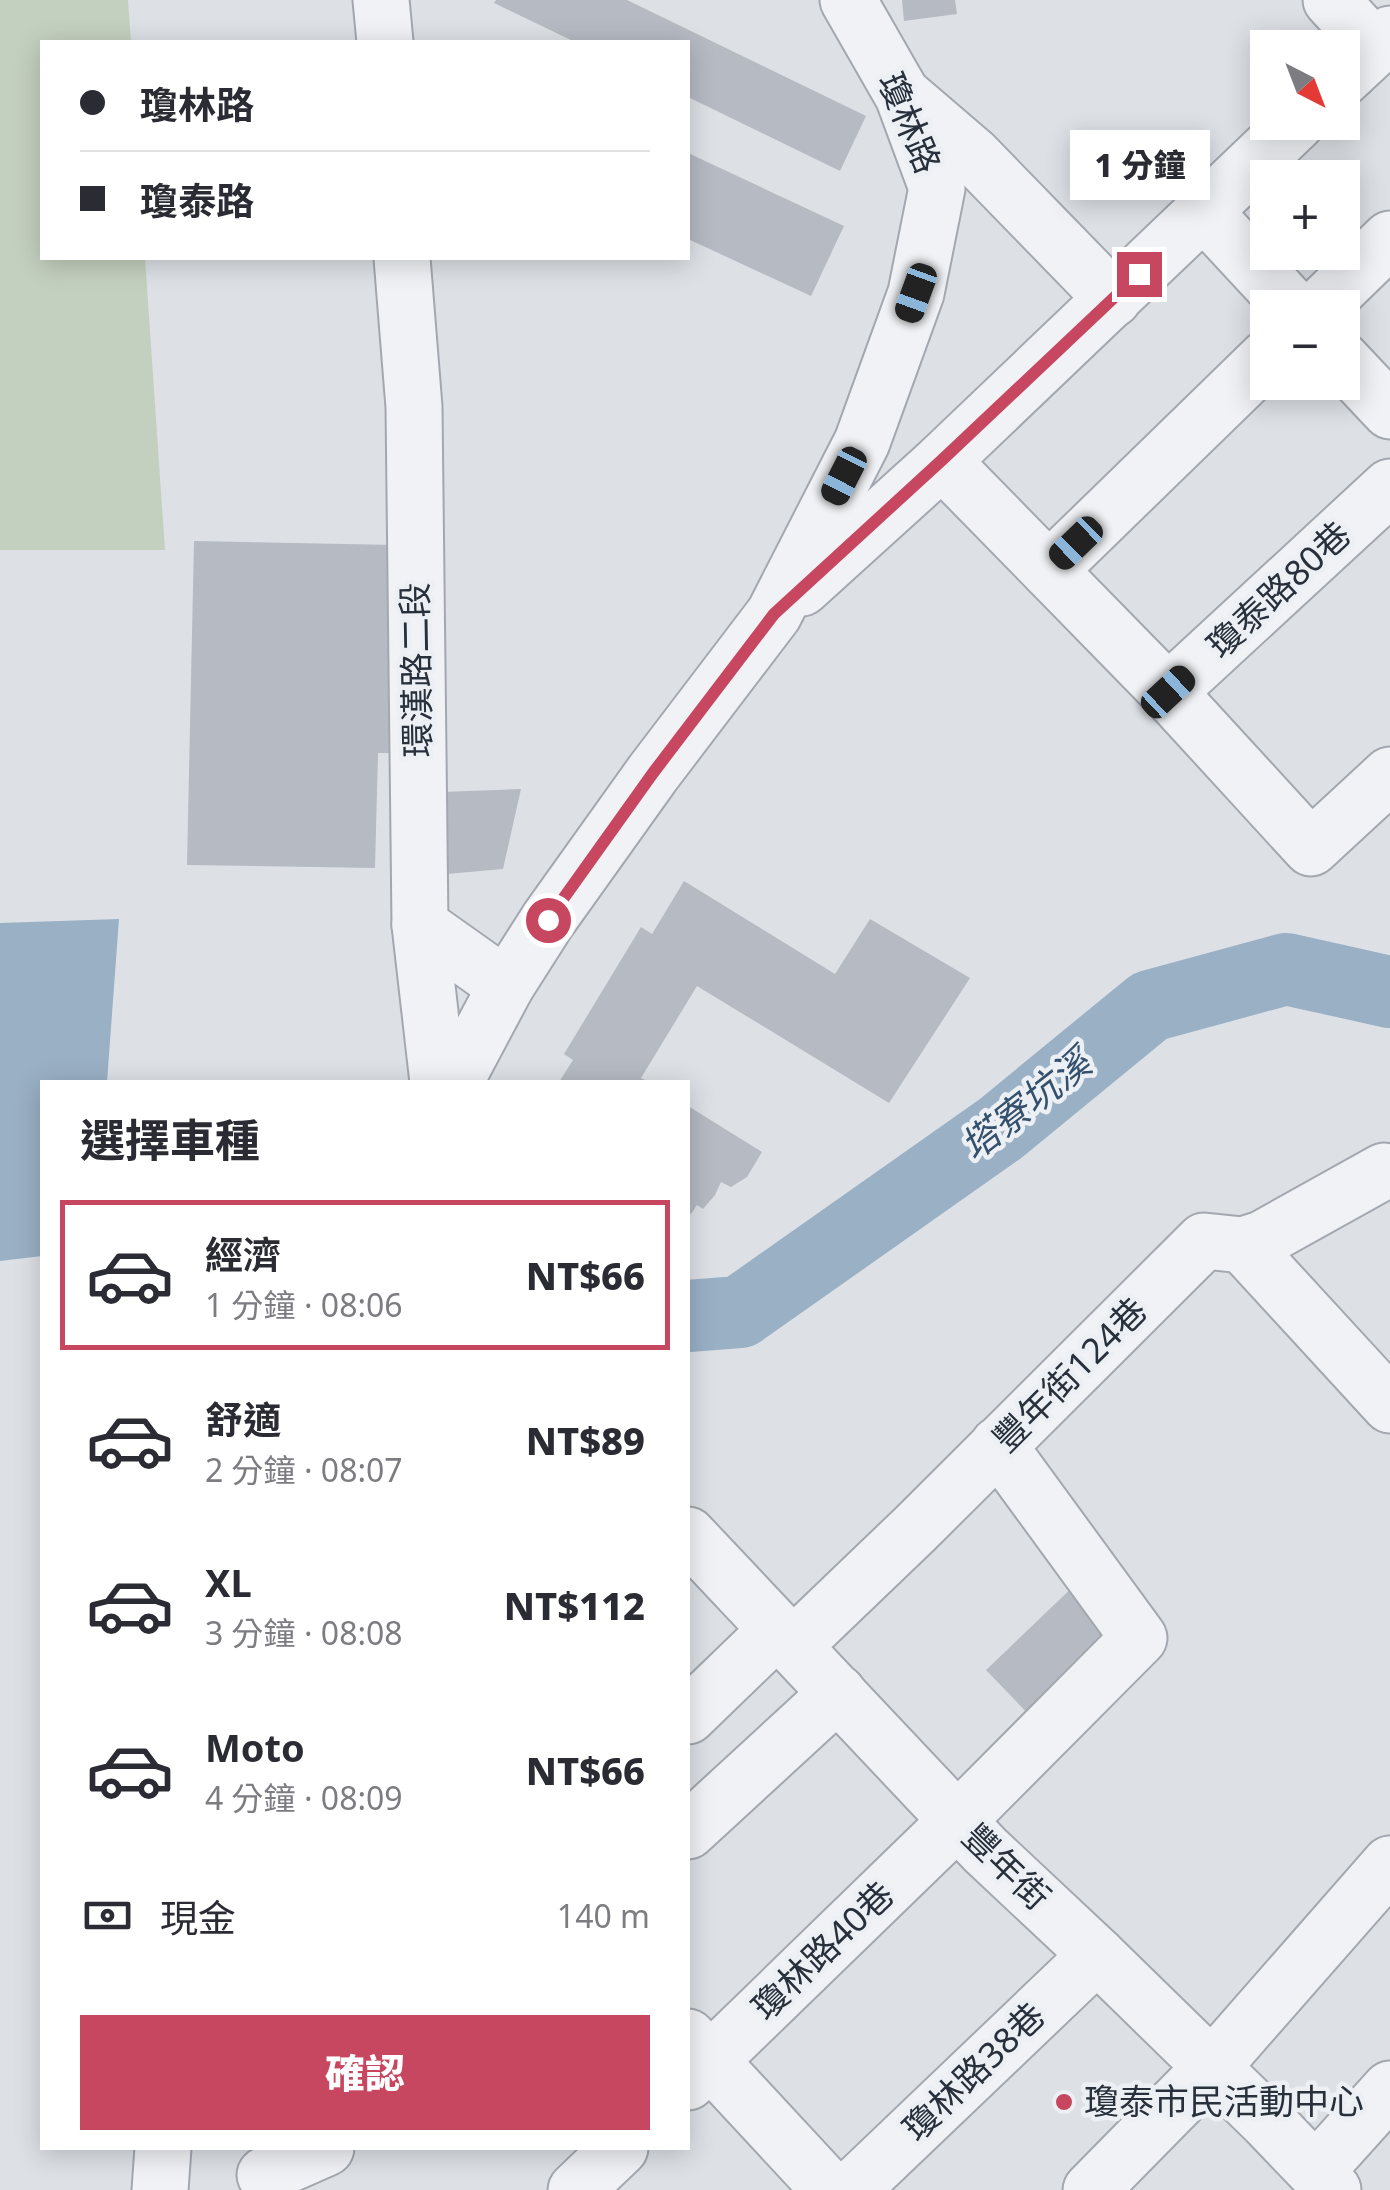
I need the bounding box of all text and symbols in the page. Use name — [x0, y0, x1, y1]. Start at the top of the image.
north arrow — [1250, 30, 1360, 140]
map controls — [1250, 30, 1360, 400]
street label: 瓊林路 — [868, 65, 953, 180]
text: 瓊林路 — [140, 78, 254, 130]
callout: 1 分鐘 — [1069, 129, 1209, 199]
text: 1 分鐘 — [1095, 143, 1185, 186]
button: + — [1250, 160, 1360, 270]
text: 瓊泰路 — [140, 174, 254, 226]
route end — [1117, 252, 1162, 297]
car — [892, 260, 940, 326]
button: − — [1250, 290, 1360, 400]
car — [817, 442, 871, 510]
street label: 瓊泰路80巷 — [1196, 510, 1360, 667]
car — [1044, 511, 1108, 575]
street label: 環漢路二段 — [390, 582, 441, 758]
car — [1136, 661, 1200, 723]
route start — [526, 898, 571, 943]
water label: 塔寮坑溪 — [949, 1033, 1105, 1171]
text: 選擇車種 — [80, 1109, 260, 1170]
text: 經濟 — [205, 1228, 281, 1280]
icon: car — [85, 1230, 175, 1320]
text: NT$66 — [526, 1249, 645, 1301]
text: 1 分鐘 · 08:06 — [205, 1283, 403, 1326]
street label: 豐年街124巷 — [982, 1287, 1156, 1461]
text: 舒適 — [205, 1393, 281, 1445]
icon: car — [85, 1395, 175, 1485]
text: NT$89 — [526, 1414, 645, 1466]
text: 2 分鐘 · 08:07 — [205, 1448, 403, 1491]
text: XL — [205, 1556, 252, 1608]
icon: car — [85, 1560, 175, 1650]
text: NT$112 — [504, 1579, 645, 1631]
text: 3 分鐘 · 08:08 — [205, 1611, 403, 1654]
text: Moto — [205, 1721, 305, 1773]
icon: car — [85, 1725, 175, 1815]
text: NT$66 — [526, 1744, 645, 1796]
text: 4 分鐘 · 08:09 — [205, 1776, 403, 1819]
street label: 豐年街 — [953, 1813, 1061, 1919]
street label: 瓊林路40巷 — [741, 1870, 903, 2029]
icon: cash — [80, 1888, 135, 1943]
text: 現金 — [160, 1891, 236, 1943]
text: 140 m — [557, 1894, 650, 1937]
street label: 瓊林路38巷 — [892, 1991, 1054, 2150]
button: 確認 — [80, 2015, 650, 2130]
place label: 瓊泰市民活動中心 — [1084, 2077, 1364, 2124]
marker: 瓊泰市民活動中心 — [1053, 2091, 1075, 2113]

